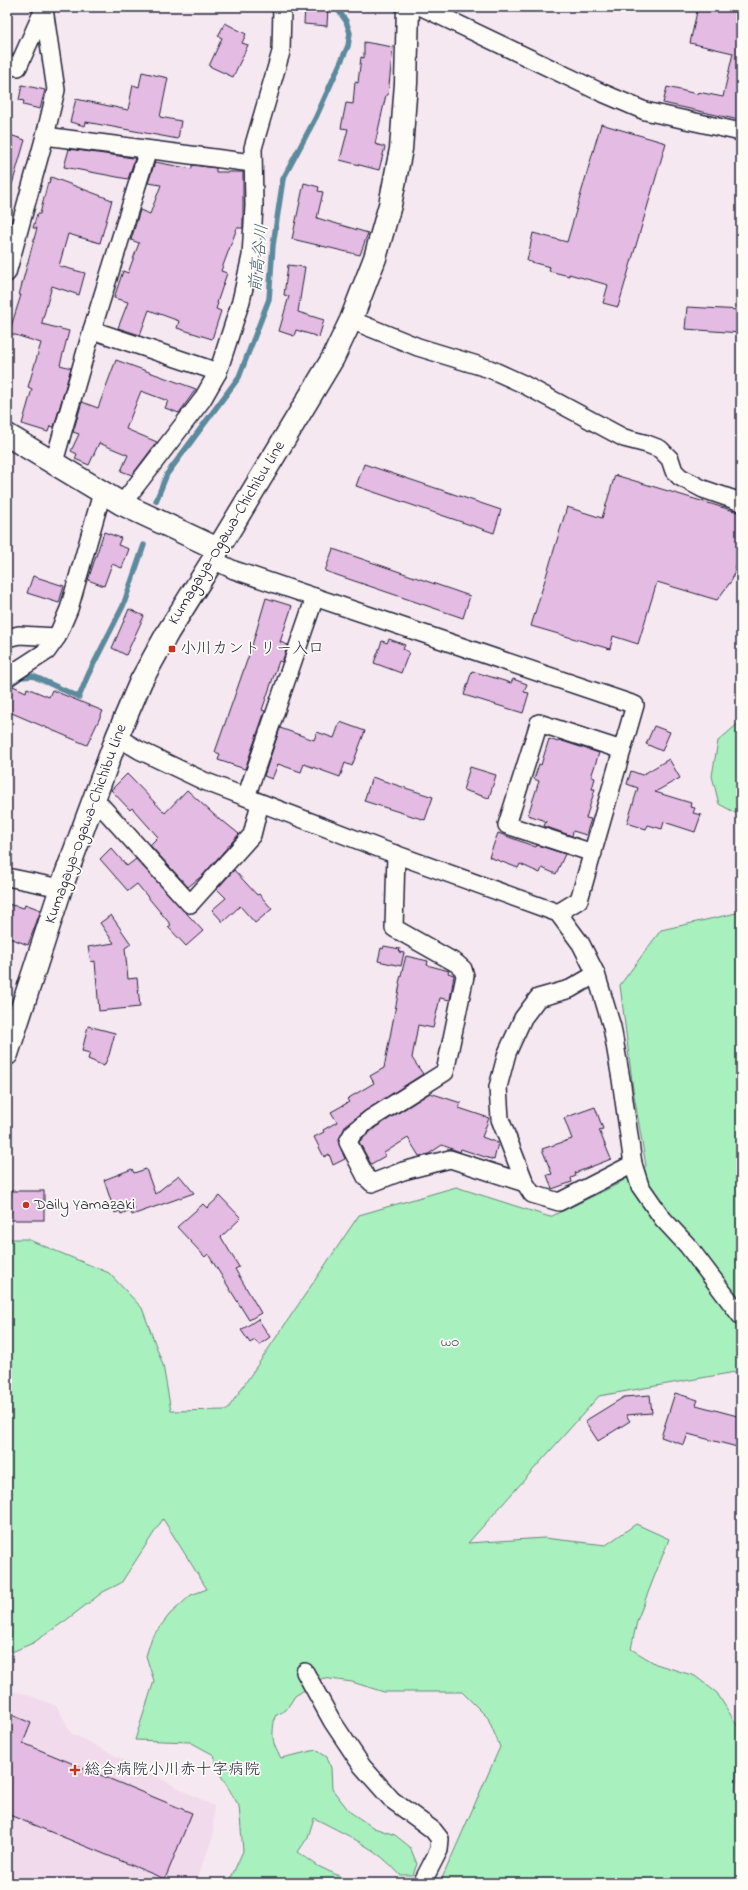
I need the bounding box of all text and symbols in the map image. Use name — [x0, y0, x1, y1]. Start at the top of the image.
water label: 前高谷川 — [243, 223, 275, 293]
street label: Kumagaya-Ogawa-Chichibu Line — [162, 436, 292, 630]
place label: 小川カントリー入口 — [180, 637, 324, 661]
marker: 小川カントリー入口 — [167, 644, 177, 654]
street label: Kumagaya-Ogawa-Chichibu Line — [39, 720, 134, 927]
place label: Daily Yamazaki — [33, 1193, 135, 1217]
marker: Daily Yamazaki — [21, 1200, 31, 1210]
park label: wo — [441, 1330, 459, 1354]
place label: 総合病院小川赤十字病院 — [84, 1758, 260, 1782]
marker: 総合病院小川赤十字病院 — [69, 1764, 81, 1776]

